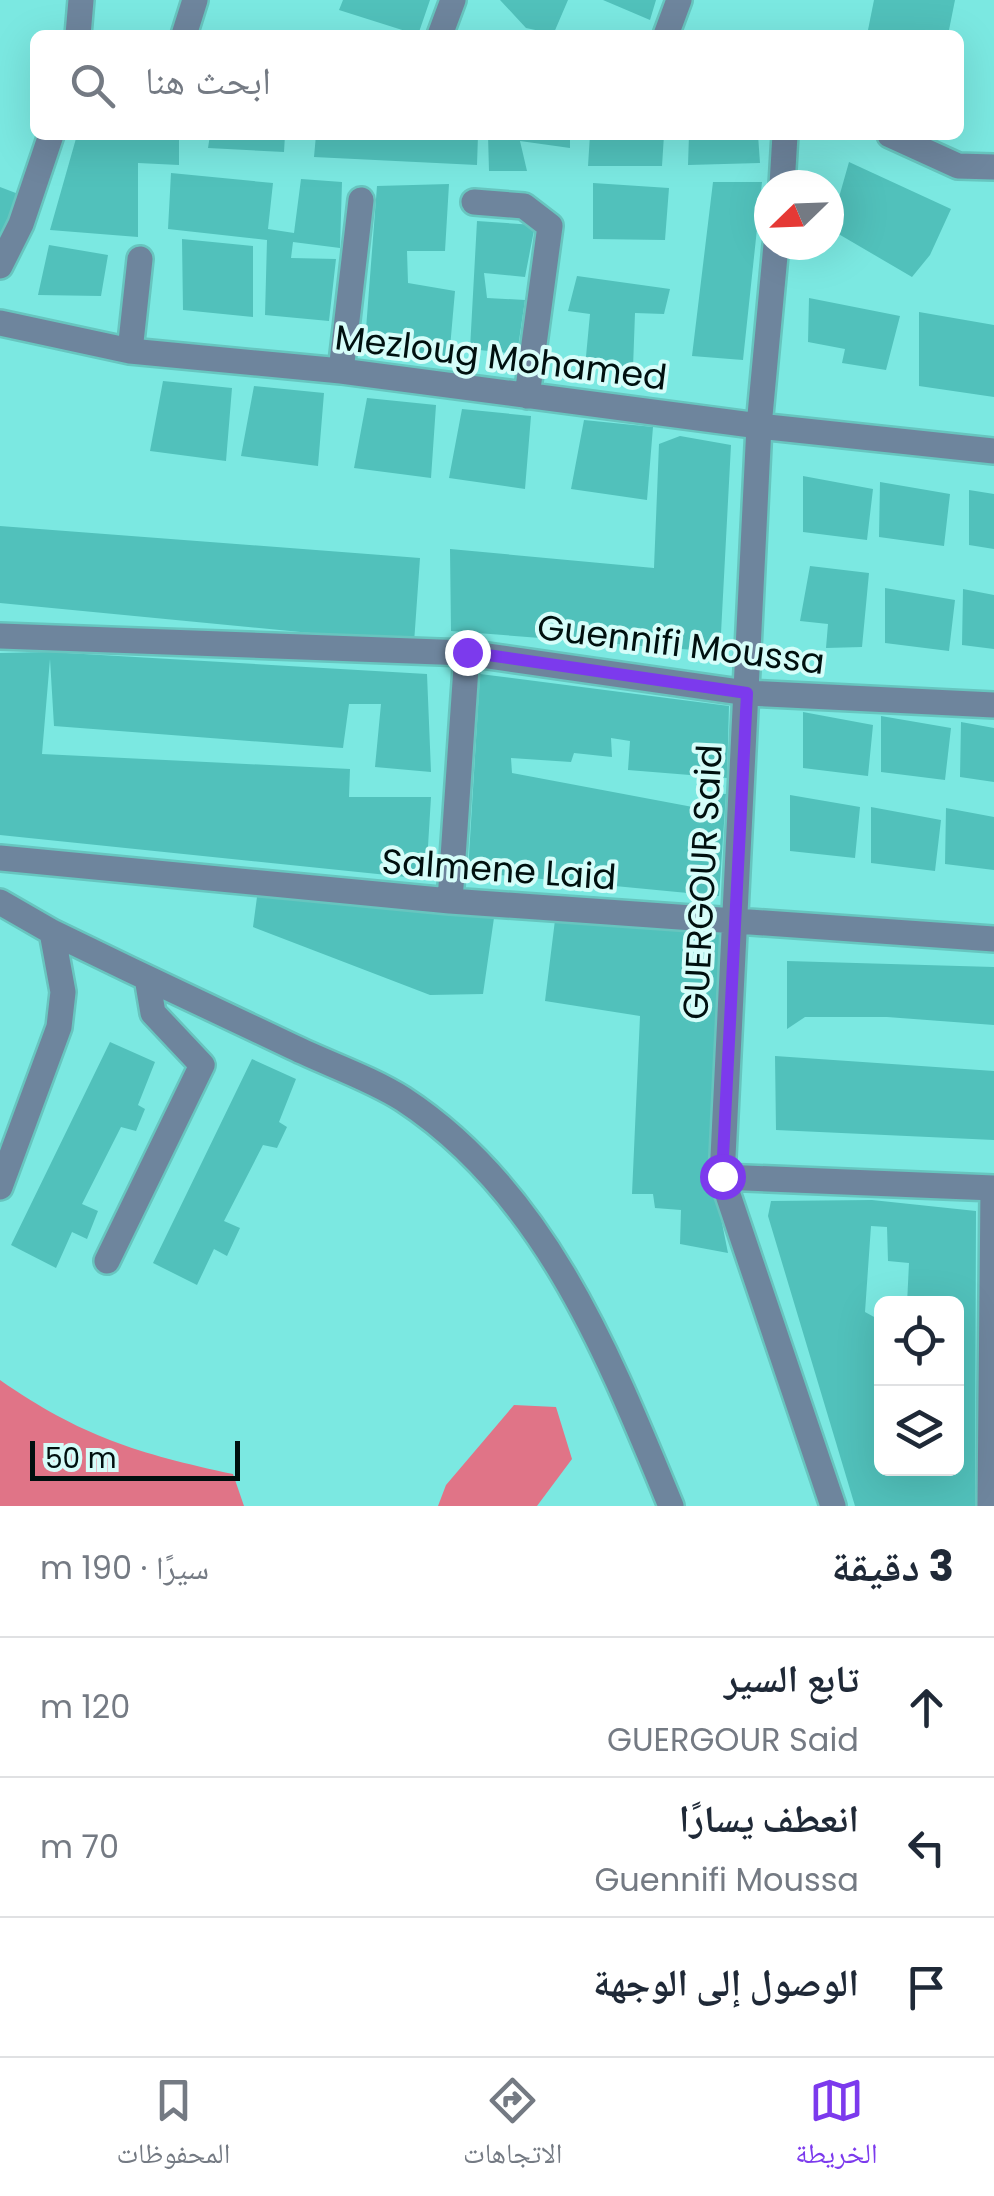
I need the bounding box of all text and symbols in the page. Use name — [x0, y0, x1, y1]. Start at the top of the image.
search box — [30, 30, 964, 140]
text: ابحث هنا — [145, 54, 271, 107]
icon: search — [65, 58, 120, 113]
north arrow — [754, 170, 844, 260]
street label: Mezloug Mohamed — [332, 312, 670, 402]
street label: Guennifi Moussa — [534, 602, 828, 686]
route end — [445, 630, 491, 676]
street label: GUERGOUR Said — [670, 743, 734, 1021]
street label: Salmene Laid — [380, 836, 618, 902]
route start — [700, 1154, 746, 1200]
map controls — [874, 1296, 964, 1476]
button: locate — [874, 1296, 964, 1386]
button: layers — [874, 1386, 964, 1476]
scale bar — [30, 1436, 240, 1480]
text: 50 m — [45, 1439, 116, 1478]
text: 3 دقيقة — [831, 1537, 954, 1596]
text: سيرًا · 190 m — [40, 1545, 209, 1590]
text: تابع السير — [724, 1652, 859, 1705]
icon: ahead — [899, 1680, 954, 1735]
text: 120 m — [40, 1684, 130, 1729]
text: GUERGOUR Said — [607, 1717, 859, 1762]
text: انعطف يسارًا — [679, 1792, 859, 1845]
icon: left — [899, 1820, 954, 1875]
text: 70 m — [40, 1824, 119, 1869]
text: Guennifi Moussa — [594, 1857, 859, 1902]
text: الوصول إلى الوجهة — [593, 1956, 859, 2009]
icon: arrive — [899, 1960, 954, 2015]
tab: المحفوظات — [116, 2073, 230, 2181]
tab: الاتجاهات — [463, 2073, 562, 2181]
tab: الخريطة — [795, 2073, 878, 2181]

